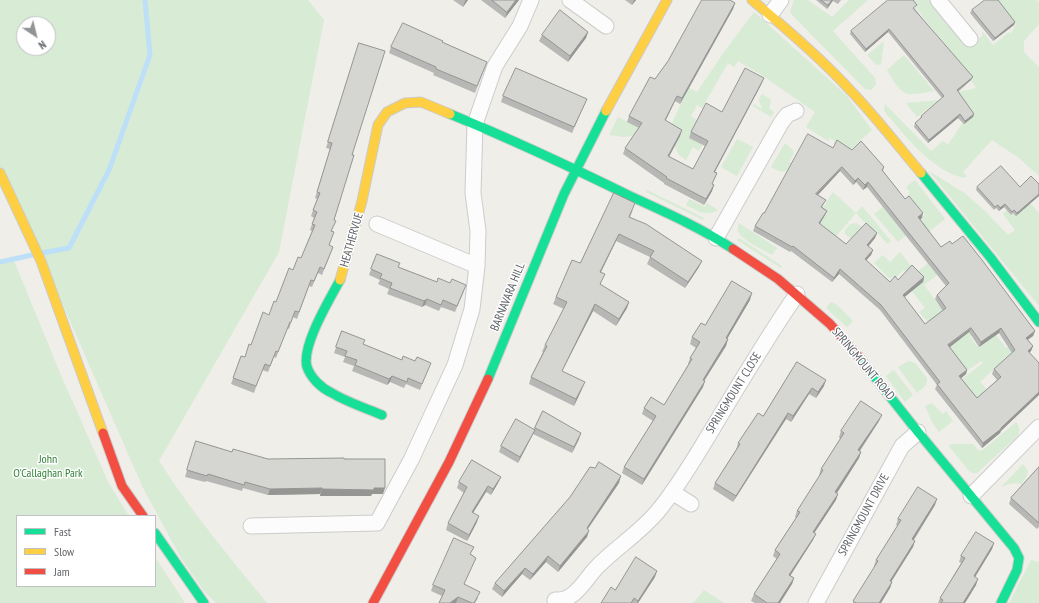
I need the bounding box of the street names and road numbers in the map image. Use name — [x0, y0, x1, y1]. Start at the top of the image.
street label: HEATHERVUE — [337, 211, 367, 269]
street label: BARNAVARA HILL — [488, 261, 528, 333]
street label: SPRINGMOUNT ROAD — [829, 325, 897, 403]
street label: SPRINGMOUNT CLOSE — [703, 350, 765, 436]
street label: SPRINGMOUNT DRIVE — [835, 471, 893, 559]

